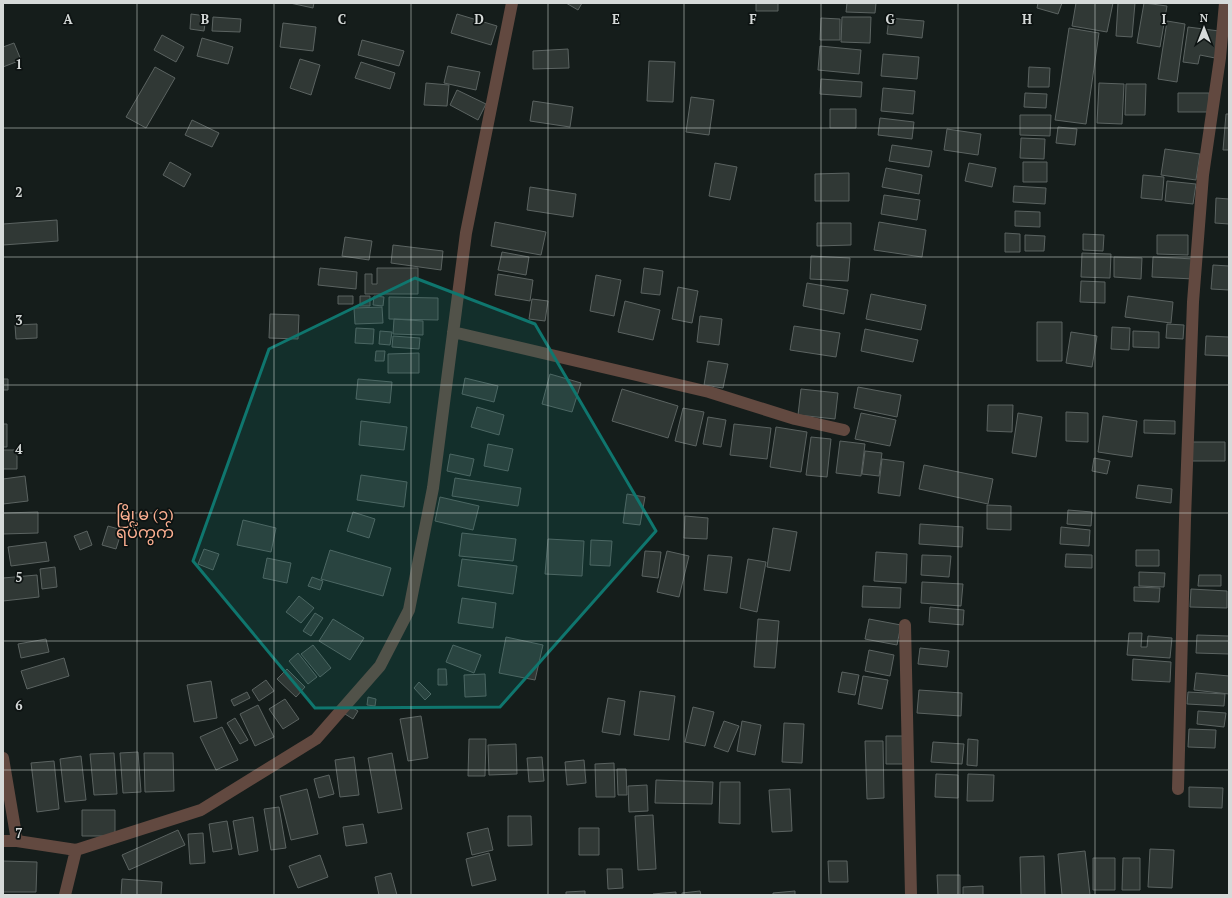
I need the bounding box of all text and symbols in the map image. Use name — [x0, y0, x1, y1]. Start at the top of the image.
north arrow — [1184, 8, 1224, 48]
text: A — [63, 10, 73, 28]
text: B — [201, 10, 209, 28]
text: C — [338, 10, 346, 28]
text: D — [474, 10, 484, 28]
text: E — [612, 10, 620, 28]
text: F — [749, 10, 757, 28]
text: G — [885, 10, 895, 28]
text: H — [1022, 10, 1032, 28]
text: I — [1162, 10, 1167, 28]
text: N — [1200, 11, 1209, 25]
text: 1 — [15, 55, 23, 73]
text: 2 — [15, 183, 23, 201]
text: 3 — [15, 311, 23, 329]
text: 4 — [15, 440, 23, 458]
district label: မြို့မ (၁) ရပ်ကွက် — [116, 503, 174, 546]
text: 5 — [15, 568, 23, 586]
text: 6 — [15, 696, 23, 714]
text: 7 — [15, 824, 23, 842]

